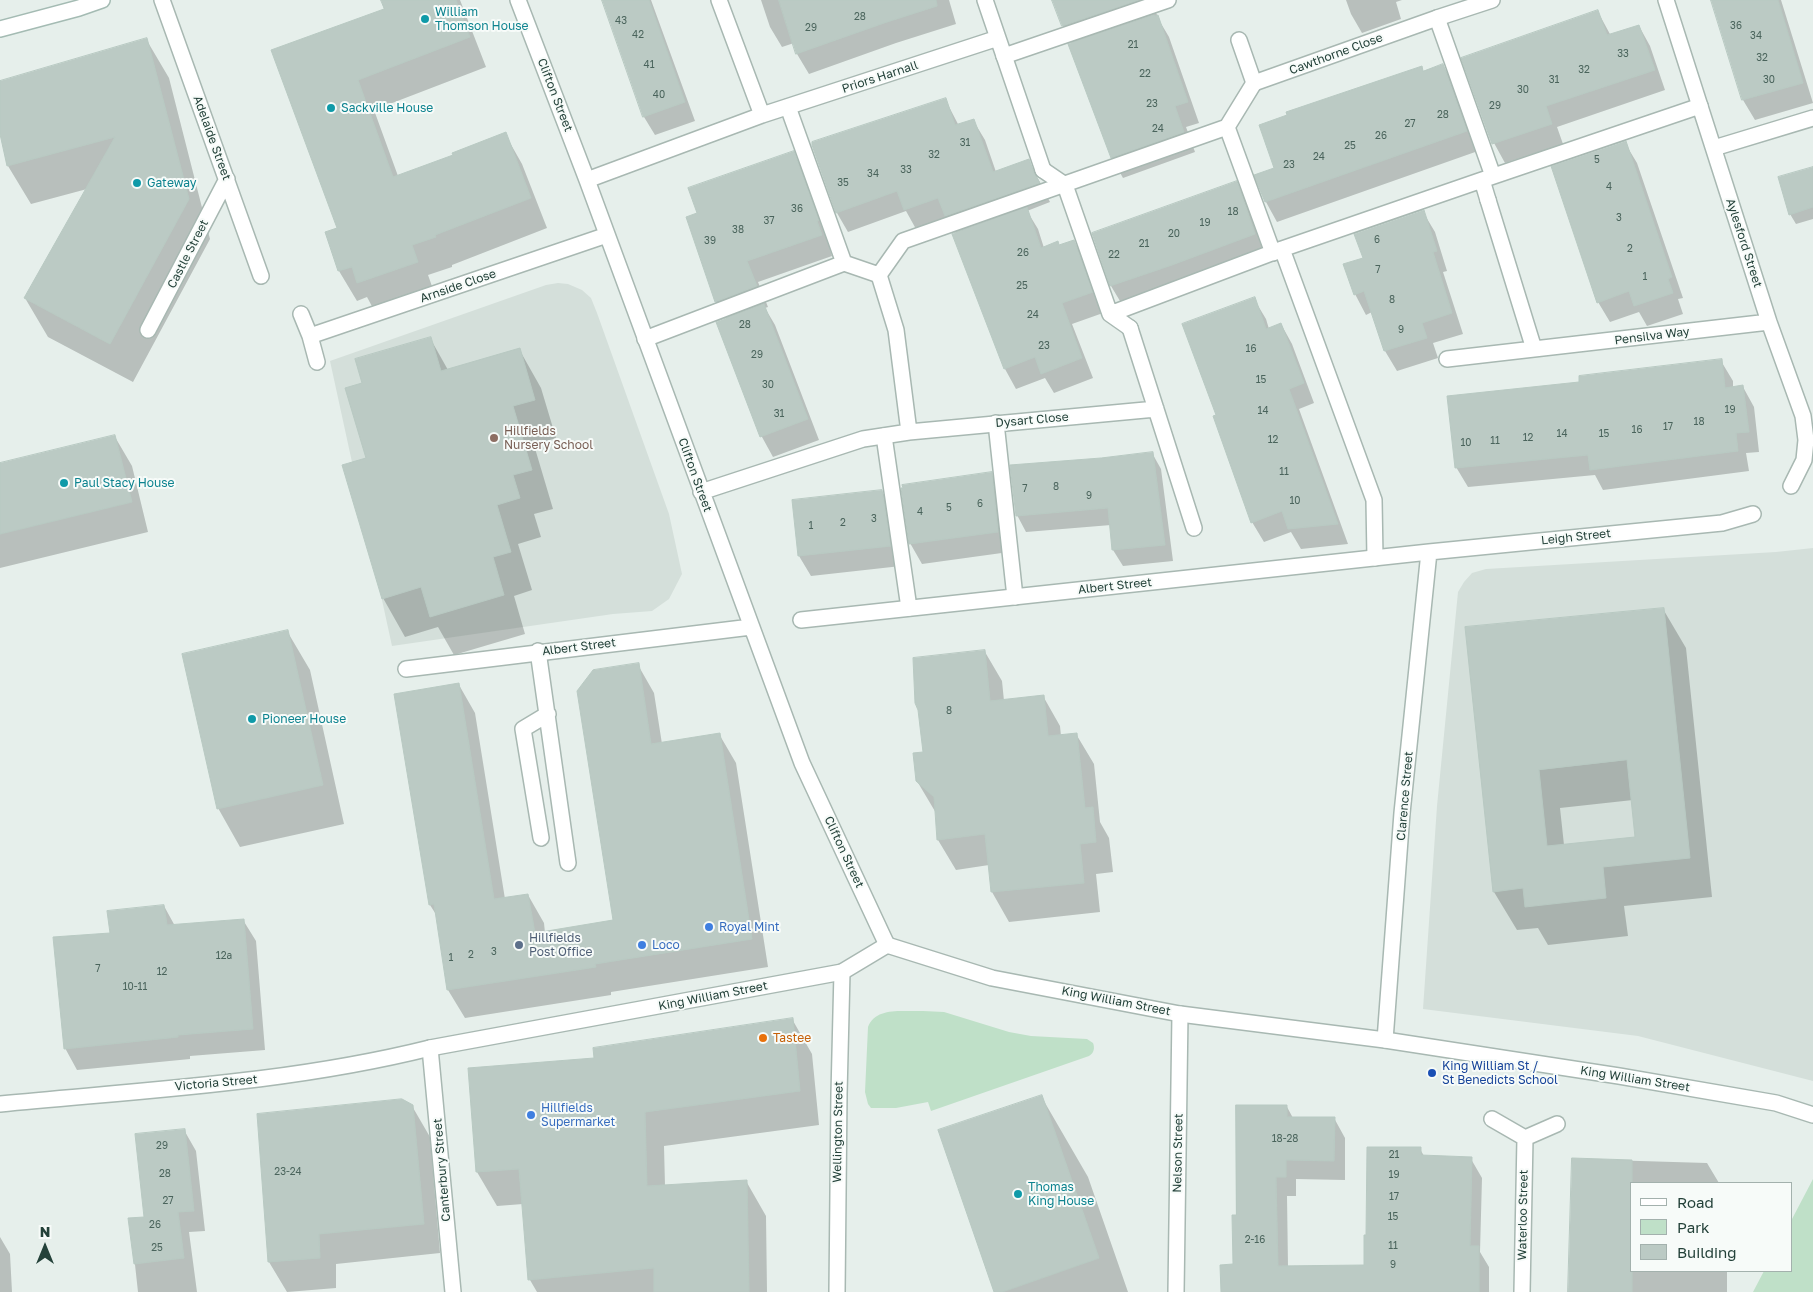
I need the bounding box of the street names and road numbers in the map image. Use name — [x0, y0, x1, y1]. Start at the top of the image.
street label: Cawthorne Close — [1287, 30, 1385, 78]
street label: Clifton Street — [534, 56, 576, 134]
street label: Priors Harnall — [840, 58, 920, 96]
street label: Adelaide Street — [190, 94, 234, 182]
street label: Aylesford Street — [1723, 197, 1765, 289]
street label: Castle Street — [164, 217, 212, 291]
street label: Arnside Close — [418, 266, 498, 306]
street label: Pensilva Way — [1614, 324, 1690, 348]
street label: Dysart Close — [995, 410, 1069, 430]
street label: Clifton Street — [675, 436, 715, 514]
street label: Leigh Street — [1540, 526, 1612, 548]
street label: Albert Street — [1077, 575, 1153, 597]
street label: Albert Street — [541, 635, 617, 659]
street label: Clarence Street — [1394, 751, 1416, 841]
street label: Clifton Street — [821, 814, 867, 890]
street label: King William Street — [657, 978, 769, 1014]
street label: King William Street — [1060, 983, 1172, 1019]
street label: King William Street — [1579, 1063, 1691, 1095]
street label: Victoria Street — [174, 1072, 258, 1094]
street label: Wellington Street — [830, 1081, 846, 1183]
street label: Nelson Street — [1170, 1113, 1186, 1193]
street label: Canterbury Street — [430, 1118, 454, 1222]
street label: Waterloo Street — [1515, 1169, 1531, 1261]

